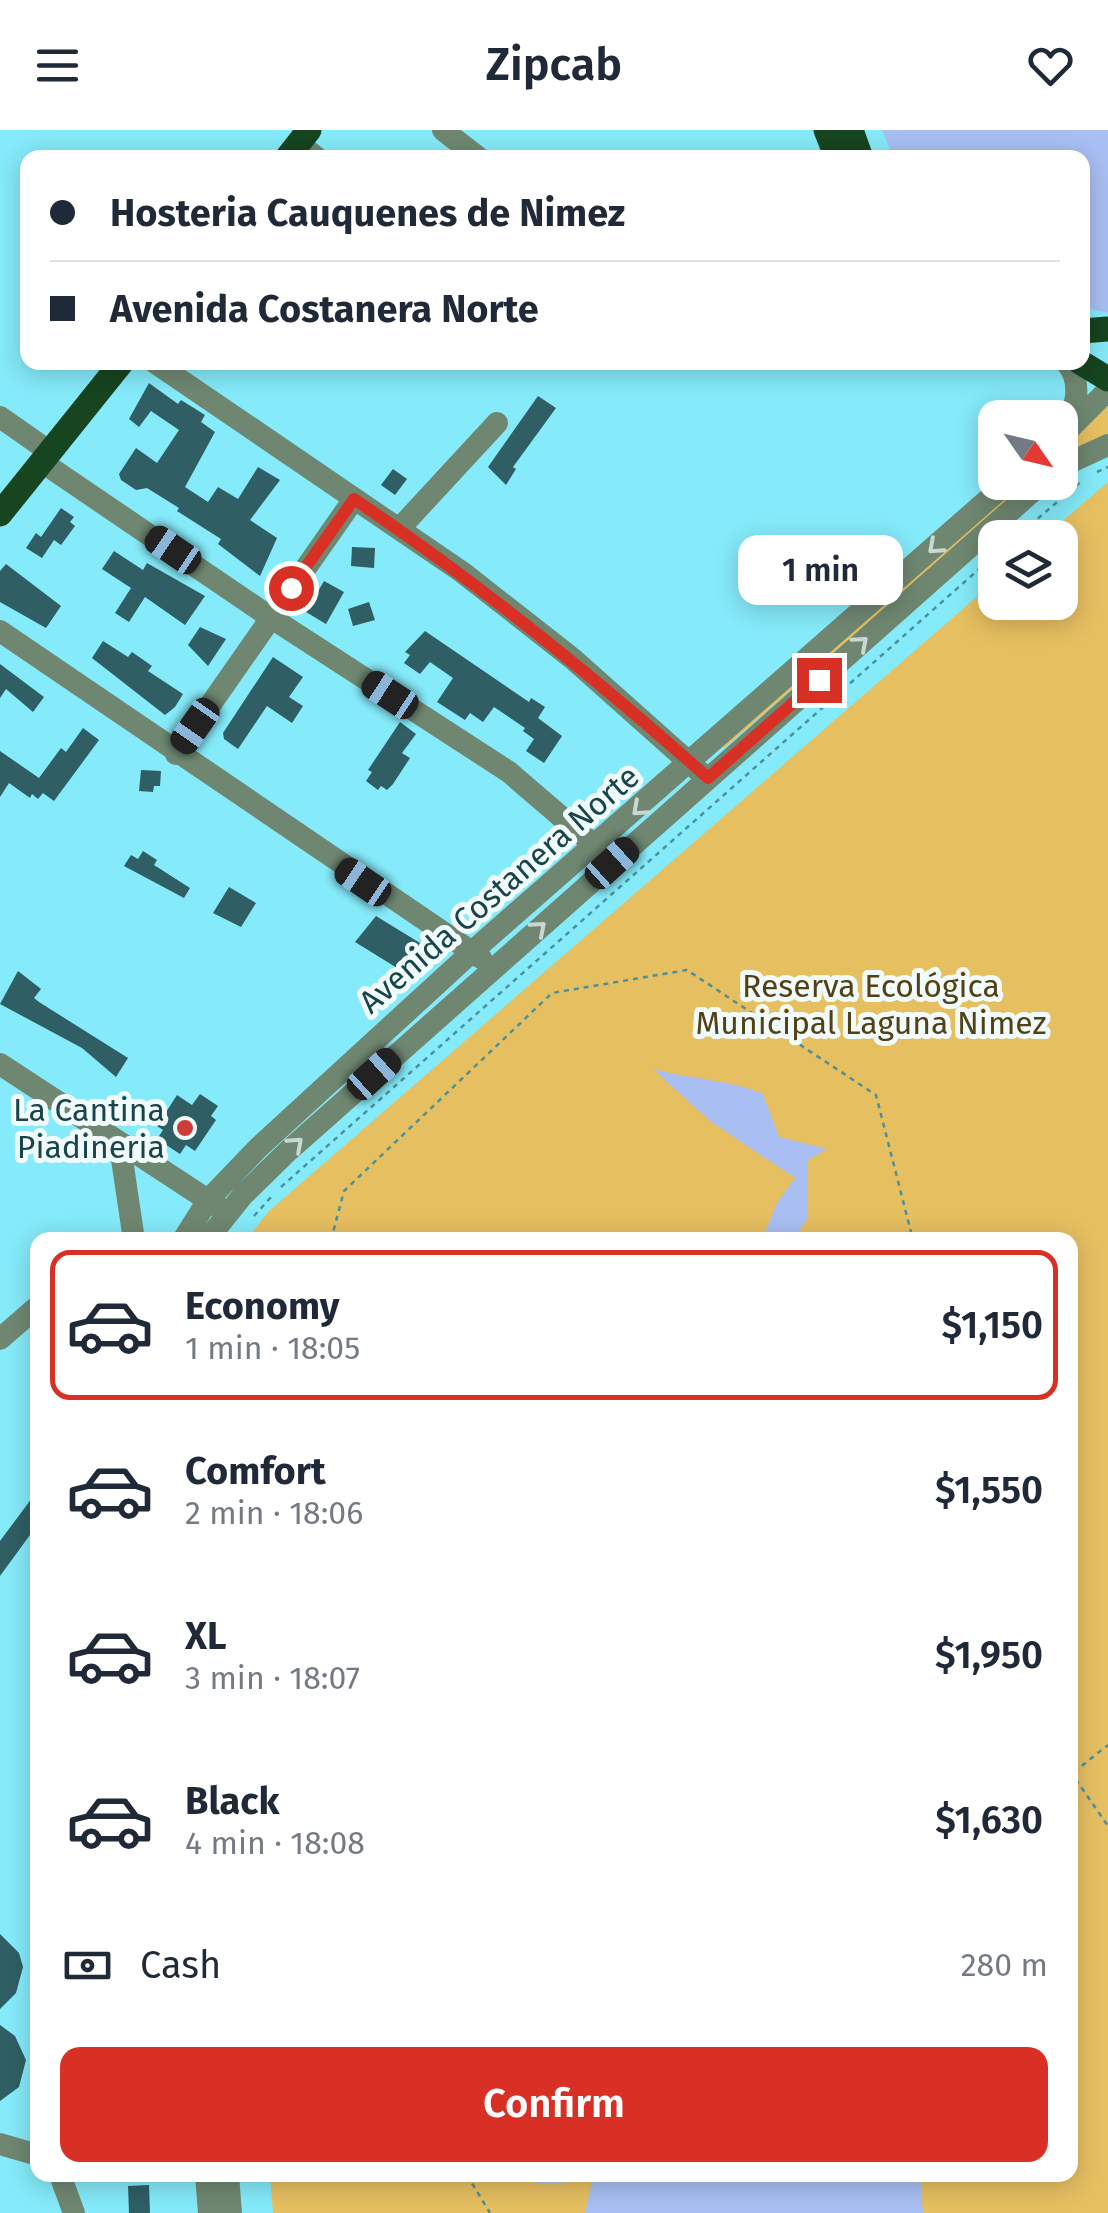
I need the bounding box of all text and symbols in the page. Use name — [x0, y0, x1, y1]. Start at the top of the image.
icon: menu — [30, 38, 85, 93]
text: Zipcab — [486, 38, 622, 92]
icon: heart — [1023, 38, 1078, 93]
text: Hosteria Cauquenes de Nimez — [110, 190, 625, 236]
text: Avenida Costanera Norte — [110, 286, 539, 332]
north arrow — [978, 400, 1078, 500]
map controls — [978, 400, 1078, 620]
button: layers — [978, 520, 1078, 620]
car — [140, 521, 206, 579]
callout: 1 min — [736, 535, 902, 605]
one-way arrow — [928, 536, 947, 554]
text: 1 min — [782, 551, 859, 589]
route start — [269, 566, 314, 611]
one-way arrow — [849, 637, 868, 655]
route end — [797, 658, 842, 703]
car — [357, 666, 423, 724]
car — [166, 693, 224, 759]
street label: Avenida Costanera Norte — [351, 757, 647, 1021]
one-way arrow — [633, 797, 651, 815]
car — [580, 832, 644, 894]
car — [330, 853, 396, 911]
one-way arrow — [527, 921, 545, 939]
park label: Reserva Ecológica Municipal Laguna Nimez — [695, 967, 1047, 1042]
car — [342, 1043, 406, 1105]
place label: La Cantina Piadineria — [13, 1091, 165, 1166]
marker: La Cantina Piadineria — [174, 1117, 196, 1139]
one-way arrow — [284, 1137, 303, 1155]
icon: car — [65, 1280, 155, 1370]
text: Economy — [185, 1283, 340, 1329]
text: $1,150 — [942, 1302, 1043, 1348]
text: 1 min · 18:05 — [185, 1329, 360, 1367]
icon: car — [65, 1445, 155, 1535]
text: Comfort — [185, 1448, 326, 1494]
text: $1,550 — [935, 1467, 1043, 1513]
text: 2 min · 18:06 — [185, 1494, 363, 1532]
icon: car — [65, 1610, 155, 1700]
text: XL — [185, 1613, 227, 1659]
text: $1,950 — [935, 1632, 1043, 1678]
text: 3 min · 18:07 — [185, 1659, 360, 1697]
icon: car — [65, 1775, 155, 1865]
text: Black — [185, 1778, 280, 1824]
text: $1,630 — [935, 1797, 1043, 1843]
text: 4 min · 18:08 — [185, 1824, 365, 1862]
icon: cash — [60, 1938, 115, 1993]
text: Cash — [140, 1942, 221, 1988]
text: 280 m — [961, 1946, 1048, 1984]
button: Confirm — [60, 2047, 1048, 2162]

